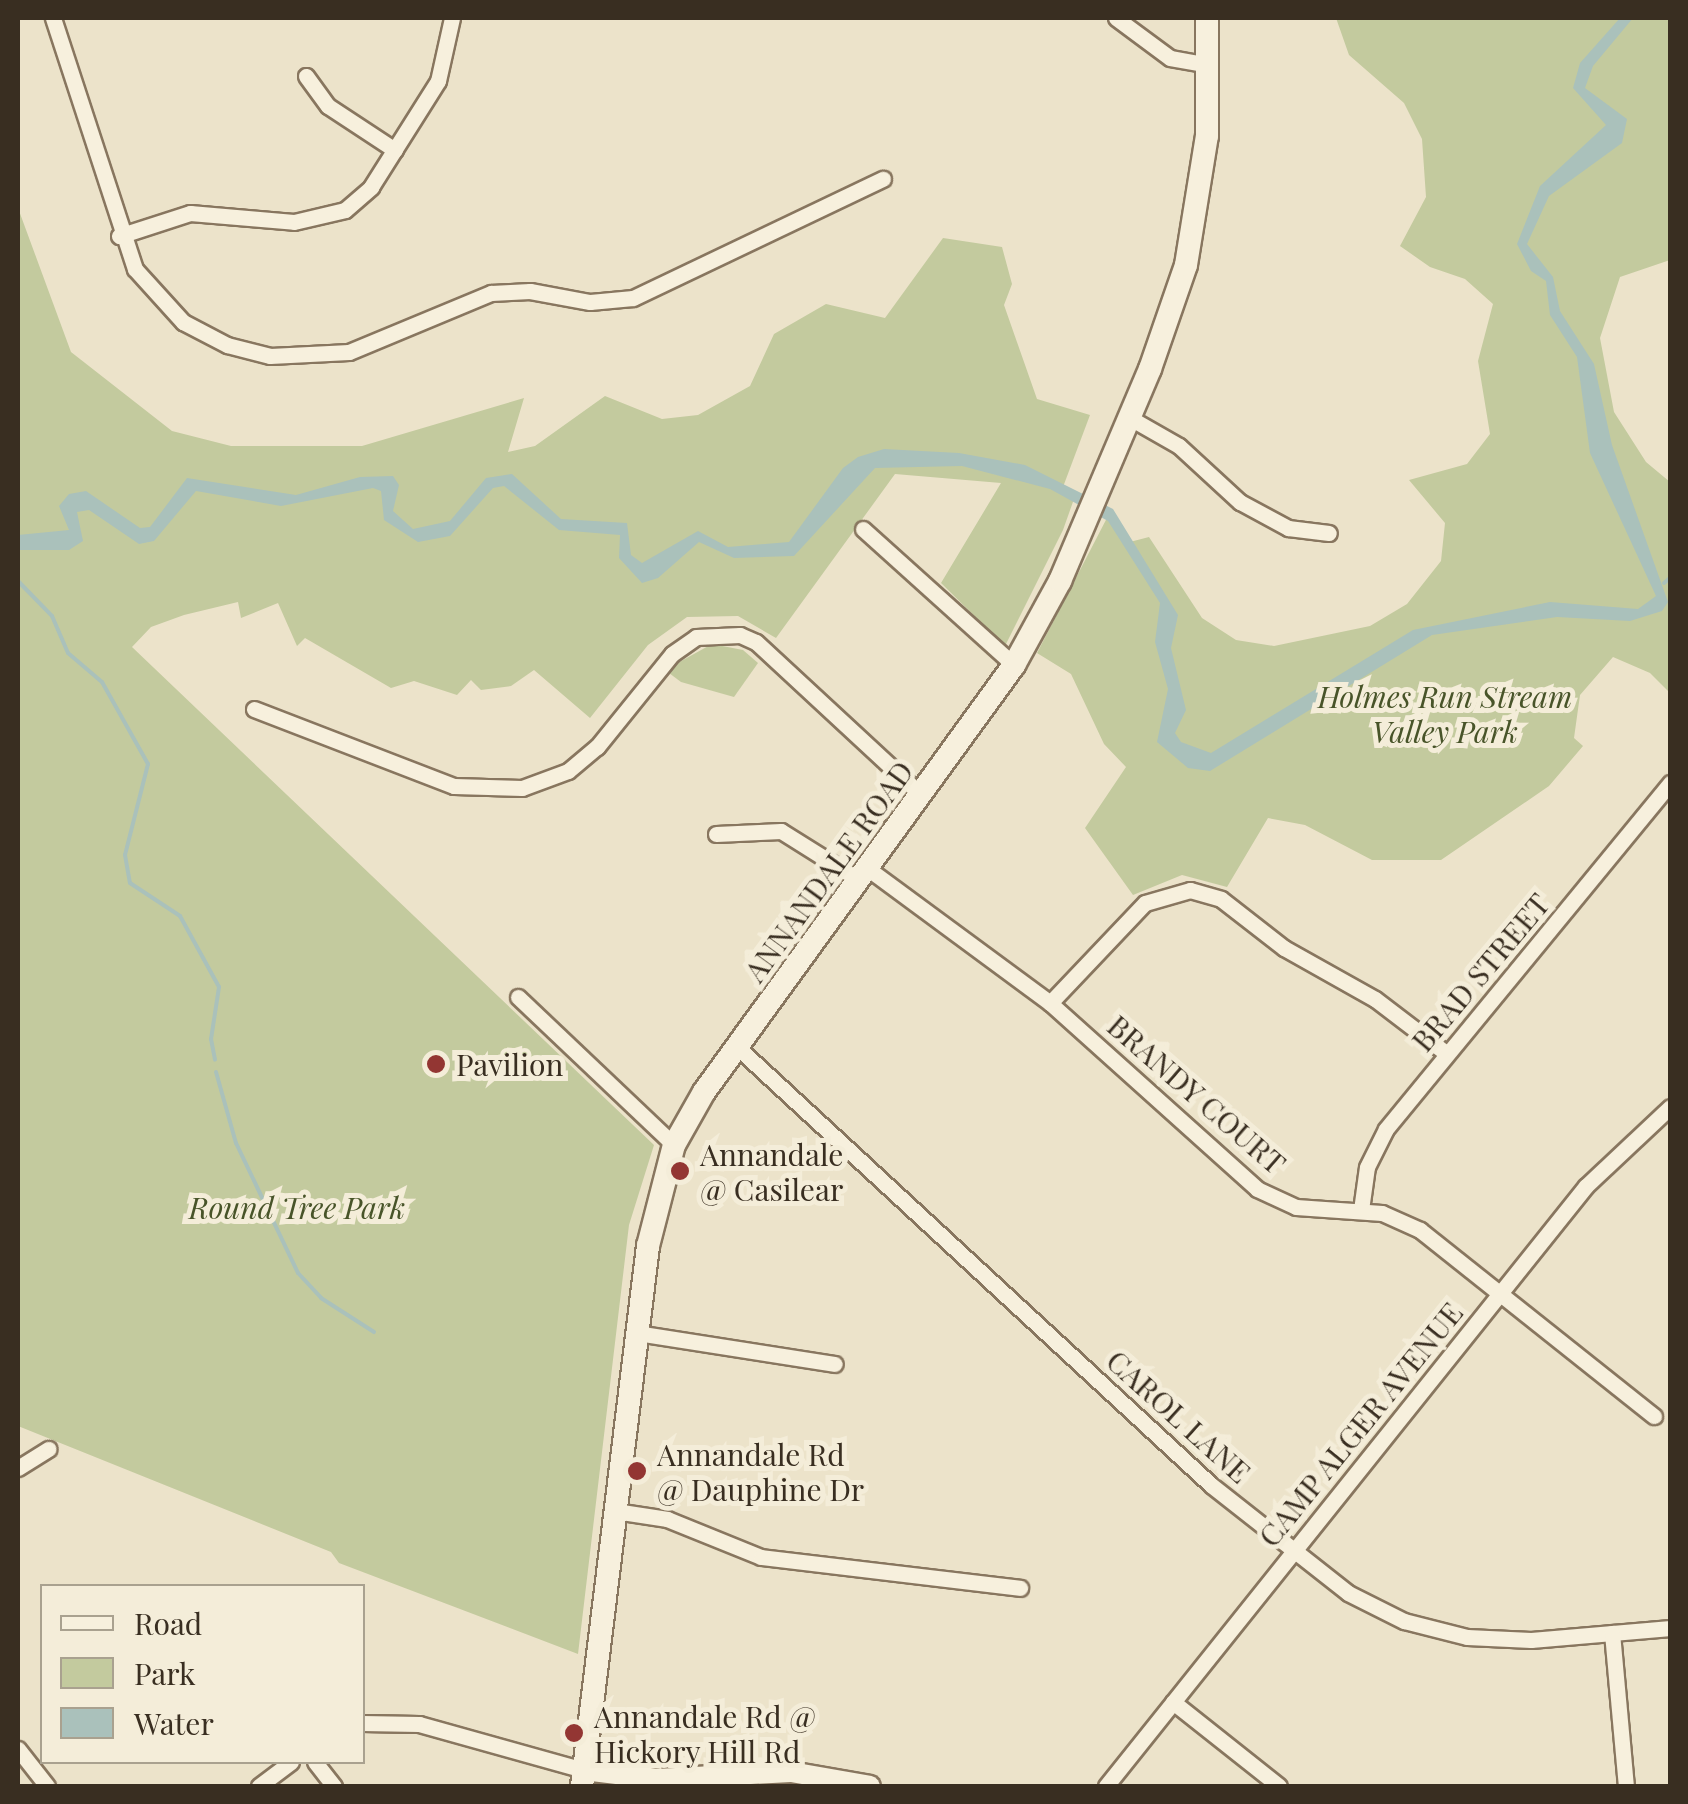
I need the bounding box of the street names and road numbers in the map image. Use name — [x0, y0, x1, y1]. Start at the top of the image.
street label: ANNANDALE ROAD — [736, 754, 920, 988]
street label: BRAD STREET — [1404, 886, 1556, 1058]
street label: BRANDY COURT — [1100, 1007, 1294, 1181]
street label: CAMP ALGER AVENUE — [1249, 1293, 1471, 1555]
street label: CAROL LANE — [1100, 1342, 1258, 1490]

